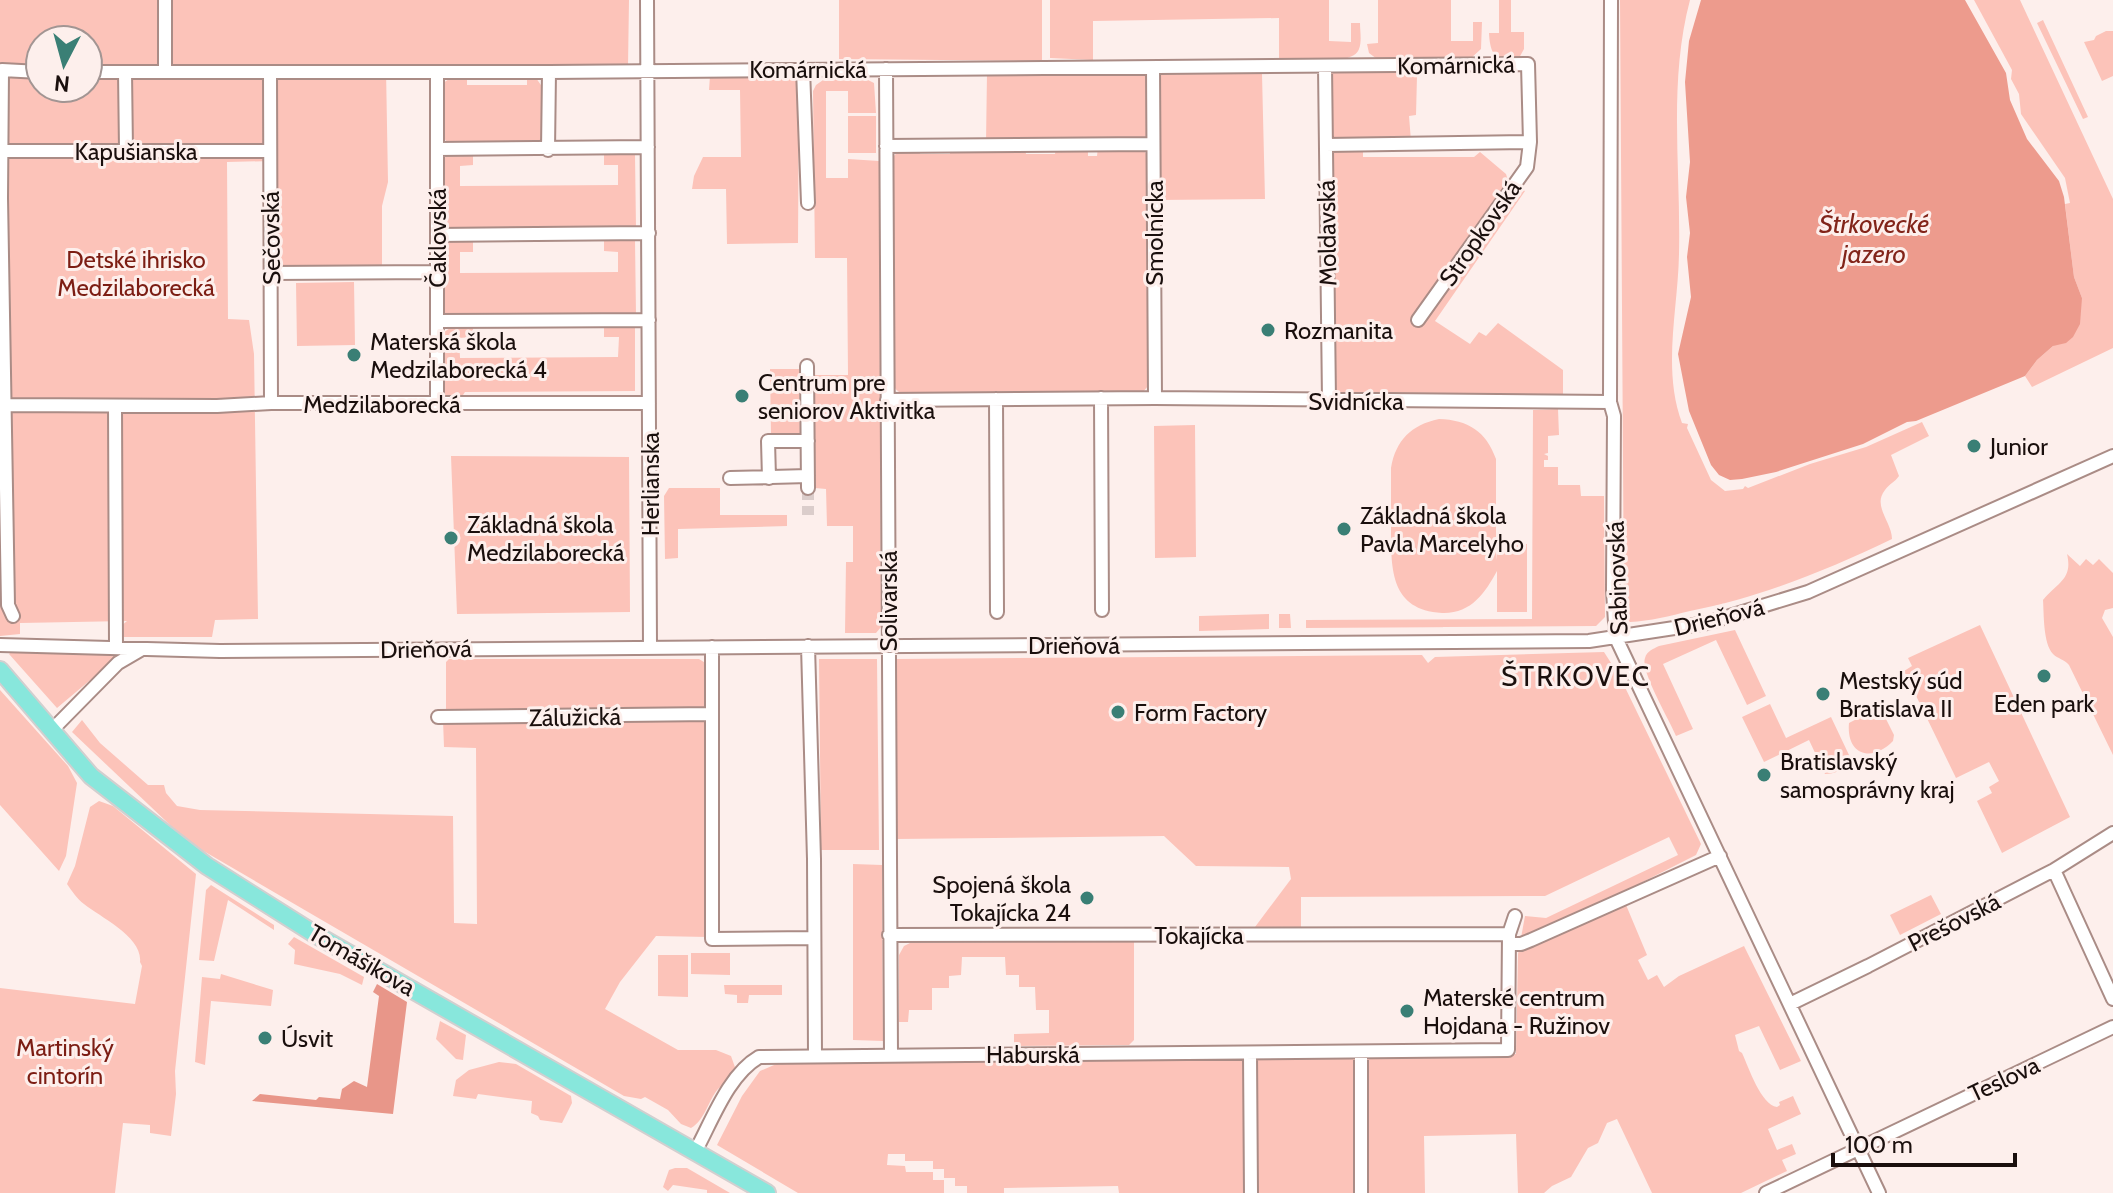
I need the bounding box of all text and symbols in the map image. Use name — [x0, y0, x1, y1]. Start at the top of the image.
north arrow — [24, 24, 104, 104]
street label: Komárnická — [1397, 49, 1516, 81]
street label: Komárnická — [749, 55, 867, 84]
text: N — [53, 69, 71, 98]
street label: Kapušianska — [74, 137, 198, 166]
street label: Stropkovská — [1433, 174, 1527, 292]
street label: Moldavská — [1312, 179, 1342, 286]
street label: Smolnícka — [1140, 180, 1169, 286]
street label: Čaklovská — [423, 188, 452, 288]
street label: Sečovská — [256, 190, 286, 285]
water label: Štrkovecké jazero — [1819, 208, 1929, 270]
park label: Detské ihrisko Medzilaborecká — [57, 245, 215, 302]
place label: Rozmanita — [1284, 316, 1393, 345]
marker: Rozmanita — [1259, 321, 1277, 339]
place label: Materská škola Medzilaborecká 4 — [370, 327, 547, 384]
marker: Materská škola Medzilaborecká 4 — [345, 346, 363, 364]
place label: Centrum pre seniorov Aktivitka — [758, 368, 936, 425]
marker: Centrum pre seniorov Aktivitka — [733, 387, 751, 405]
street label: Svidnícka — [1308, 387, 1404, 416]
street label: Medzilaborecká — [303, 390, 461, 419]
street label: Herlianska — [636, 431, 665, 536]
place label: Junior — [1989, 432, 2048, 461]
marker: Junior — [1965, 437, 1983, 455]
place label: Základná škola Pavla Marcelyho — [1360, 501, 1524, 558]
place label: Základná škola Medzilaborecká — [467, 510, 625, 567]
marker: Základná škola Pavla Marcelyho — [1335, 520, 1353, 538]
street label: Sabinovská — [1601, 520, 1633, 636]
marker: Základná škola Medzilaborecká — [442, 529, 460, 547]
street label: Solivarská — [874, 550, 903, 651]
street label: Drieňová — [1671, 592, 1768, 642]
street label: Drieňová — [1028, 631, 1120, 660]
street label: Drieňová — [380, 634, 473, 664]
district label: ŠTRKOVEC — [1501, 659, 1651, 693]
place label: Mestský súd Bratislava II — [1839, 666, 1963, 723]
marker: Eden park — [2035, 667, 2053, 685]
marker: Mestský súd Bratislava II — [1814, 685, 1832, 703]
place label: Eden park — [1994, 689, 2095, 718]
place label: Form Factory — [1134, 698, 1267, 727]
street label: Zálužická — [529, 702, 622, 732]
marker: Form Factory — [1109, 703, 1127, 721]
place label: Bratislavský samosprávny kraj — [1780, 747, 1955, 804]
marker: Bratislavský samosprávny kraj — [1755, 766, 1773, 784]
place label: Spojená škola Tokajícka 24 — [932, 870, 1071, 927]
street label: Prešovská — [1903, 886, 2005, 958]
marker: Spojená škola Tokajícka 24 — [1078, 889, 1096, 907]
street label: Tomášikova — [304, 918, 421, 1002]
street label: Tokajícka — [1154, 921, 1244, 950]
place label: Materské centrum Hojdana - Ružinov — [1423, 983, 1610, 1040]
marker: Materské centrum Hojdana - Ružinov — [1398, 1002, 1416, 1020]
place label: Úsvit — [281, 1024, 333, 1053]
marker: Úsvit — [256, 1029, 274, 1047]
park label: Martinský cintorín — [16, 1033, 114, 1090]
street label: Haburská — [986, 1040, 1080, 1069]
street label: Teslova — [1964, 1050, 2044, 1108]
scale bar — [1833, 1117, 2015, 1167]
text: 100 m — [1845, 1130, 1913, 1159]

